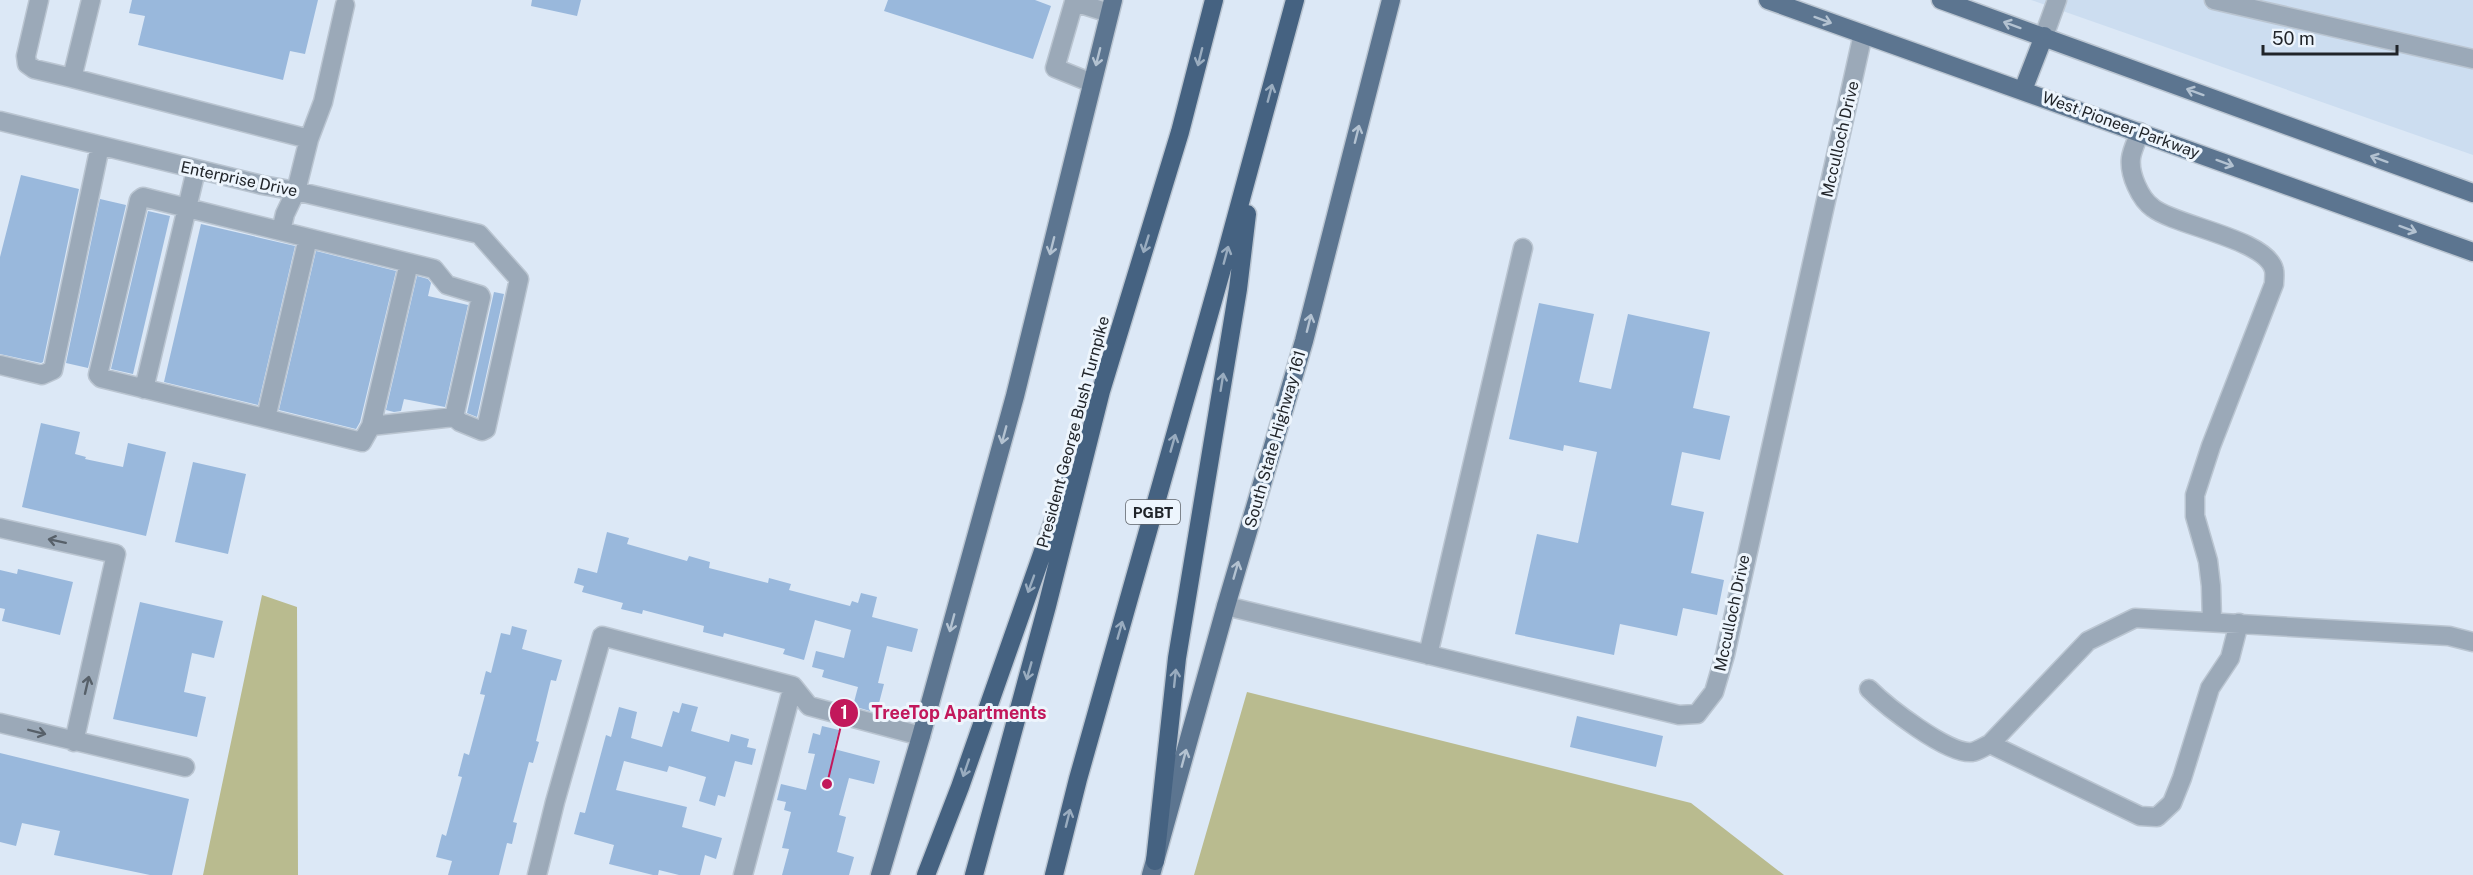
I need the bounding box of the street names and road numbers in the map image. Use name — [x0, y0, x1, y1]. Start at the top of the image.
street label: Mcculloch Drive — [1817, 79, 1863, 199]
street label: West Pioneer Parkway — [2040, 88, 2203, 162]
street label: Enterprise Drive — [179, 157, 299, 201]
street label: President George Bush Turnpike — [1033, 314, 1113, 550]
street label: South State Highway 161 — [1241, 348, 1309, 530]
road number: PGBT — [1126, 500, 1180, 524]
street label: Mcculloch Drive — [1710, 553, 1754, 673]

